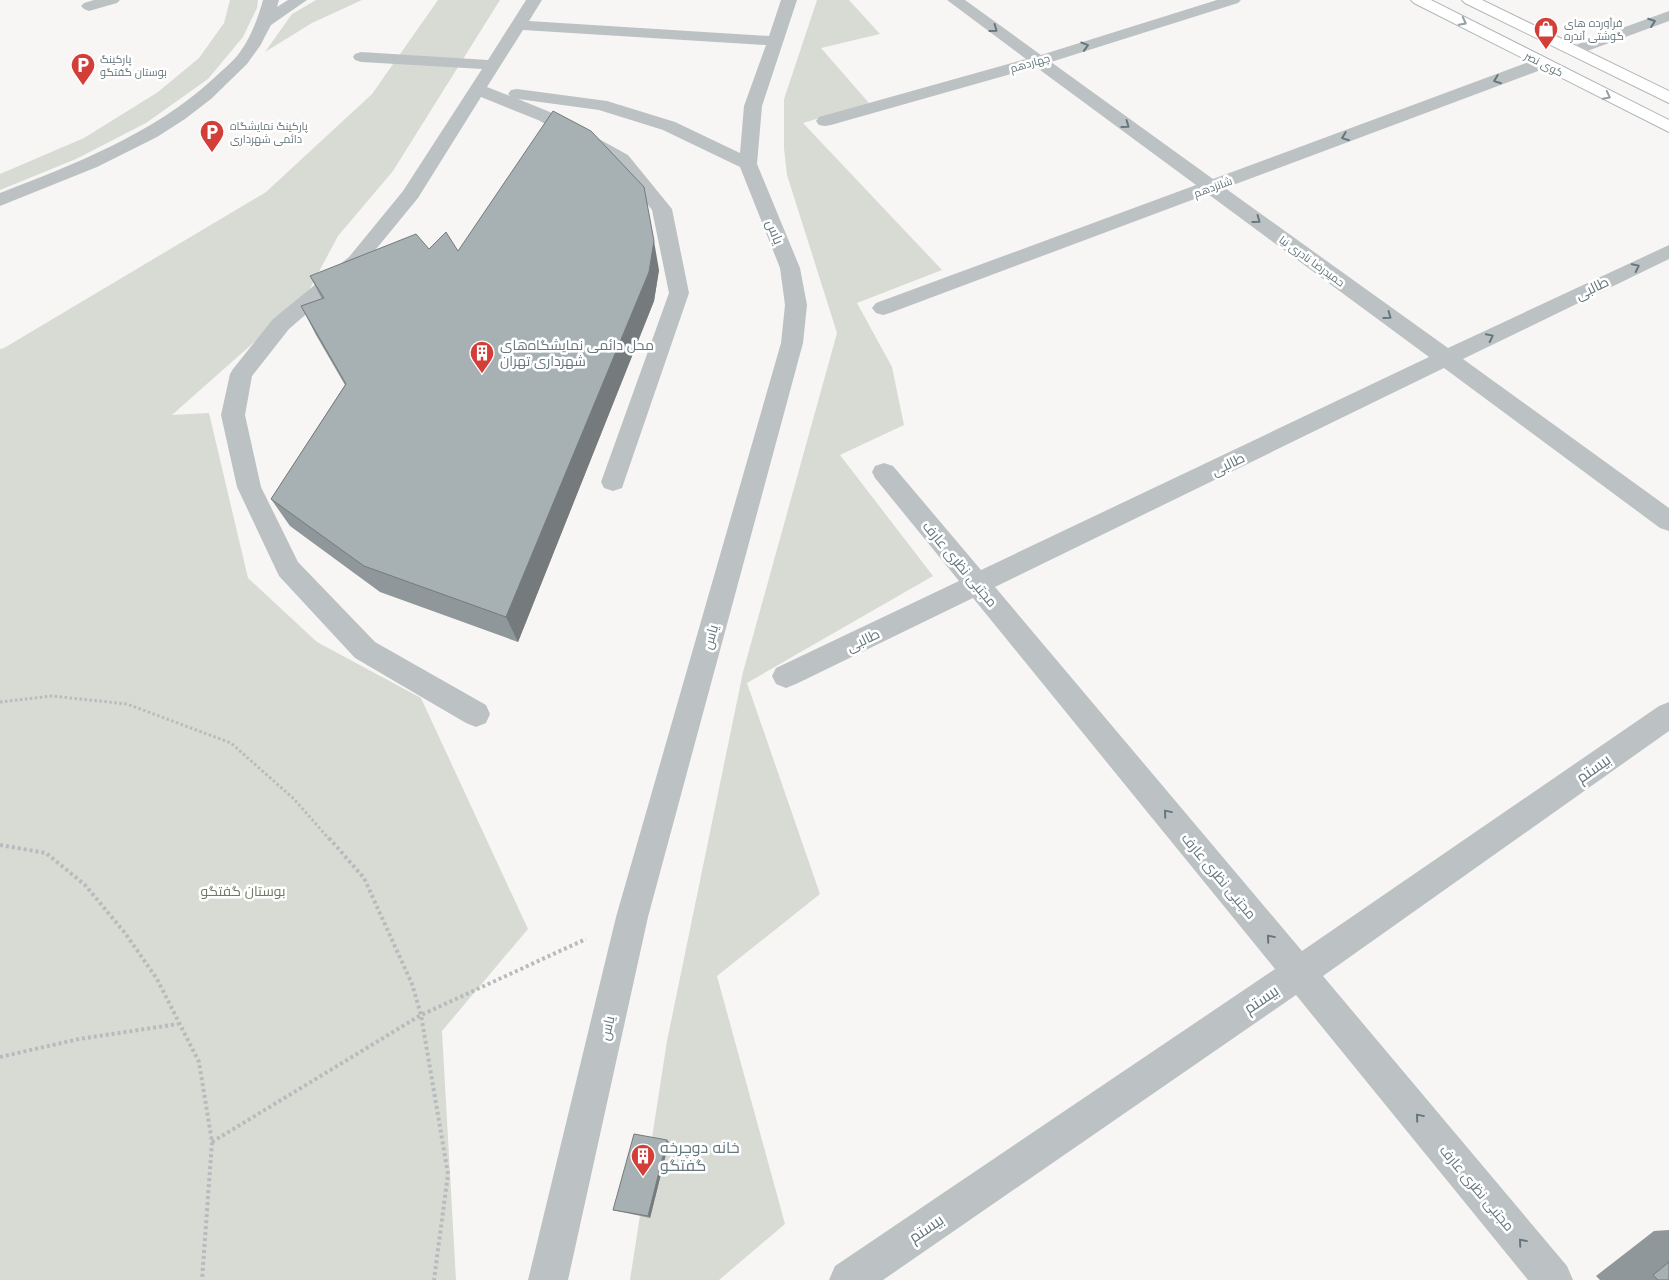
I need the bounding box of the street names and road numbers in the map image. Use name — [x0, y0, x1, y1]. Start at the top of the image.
street label: کوی نصر — [1522, 48, 1566, 80]
street label: چهاردهم — [1008, 51, 1052, 76]
street label: شانزدهم — [1192, 174, 1234, 201]
street label: یاس — [762, 217, 788, 247]
street label: حمیدرضا نادری نیا — [1277, 233, 1347, 289]
street label: طالبی — [1572, 272, 1612, 304]
street label: طالبی — [1208, 448, 1248, 480]
street label: مجتبی نظری عارف — [919, 517, 1001, 611]
street label: یاس — [698, 622, 722, 651]
street label: طالبی — [843, 624, 883, 656]
street label: بیستم — [1572, 749, 1615, 789]
street label: مجتبی نظری عارف — [1178, 829, 1260, 923]
street label: بیستم — [1240, 980, 1283, 1020]
street label: یاس — [595, 1014, 619, 1042]
street label: مجتبی نظری عارف — [1436, 1141, 1518, 1235]
street label: بیستم — [905, 1209, 948, 1249]

